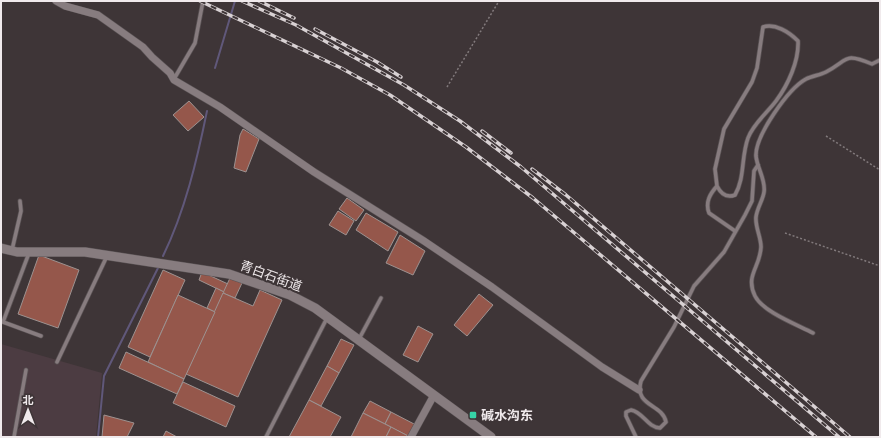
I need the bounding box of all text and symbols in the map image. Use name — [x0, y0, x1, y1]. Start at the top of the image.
street label: 青白石街道 — [238, 258, 304, 294]
north arrow — [8, 390, 48, 430]
text: 北 — [23, 394, 34, 406]
place label: 碱水沟东 — [481, 408, 533, 423]
marker: 碱水沟东 — [468, 410, 478, 420]

